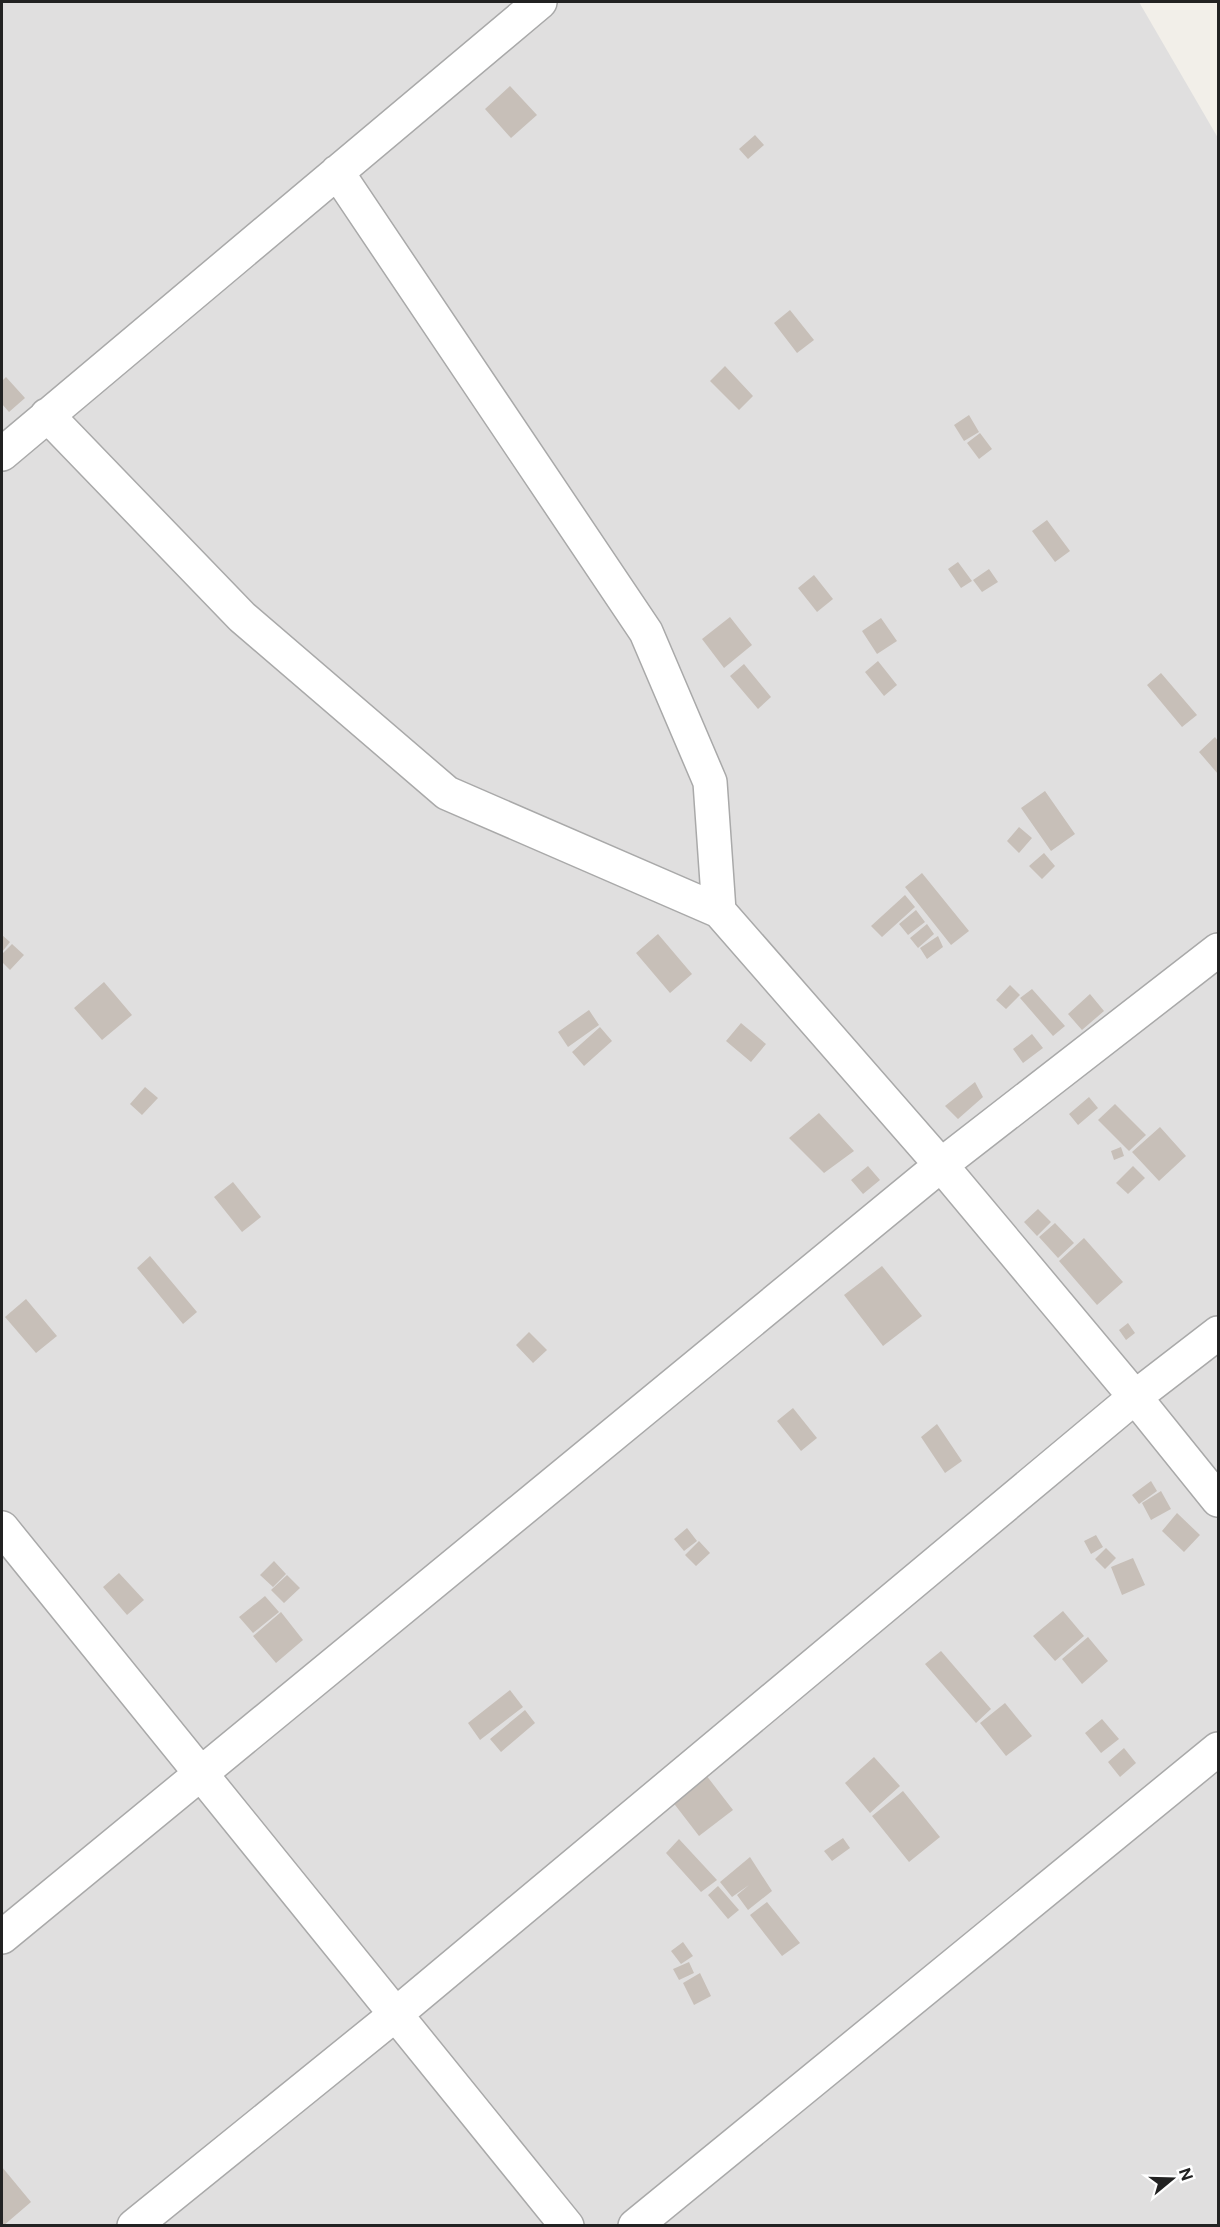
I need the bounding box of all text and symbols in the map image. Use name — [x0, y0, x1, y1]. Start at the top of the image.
north arrow — [1142, 2149, 1202, 2209]
text: N — [1175, 2165, 1197, 2183]

